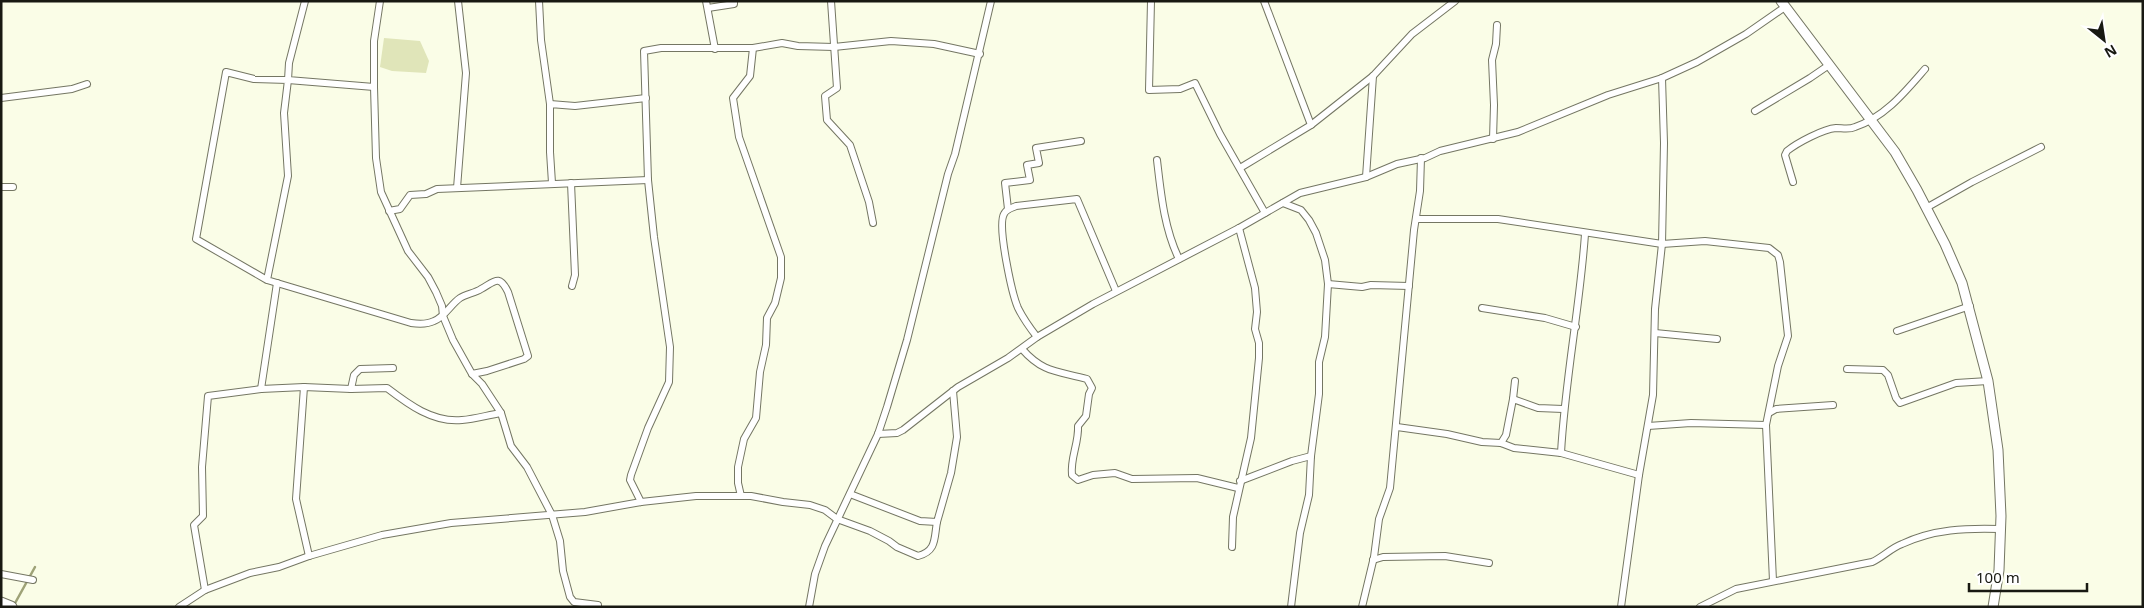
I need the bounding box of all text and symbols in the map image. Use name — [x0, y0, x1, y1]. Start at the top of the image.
north arrow — [2079, 15, 2129, 65]
text: N — [2101, 41, 2120, 63]
scale bar — [1969, 560, 2086, 592]
text: 100 m — [1976, 567, 2020, 587]

